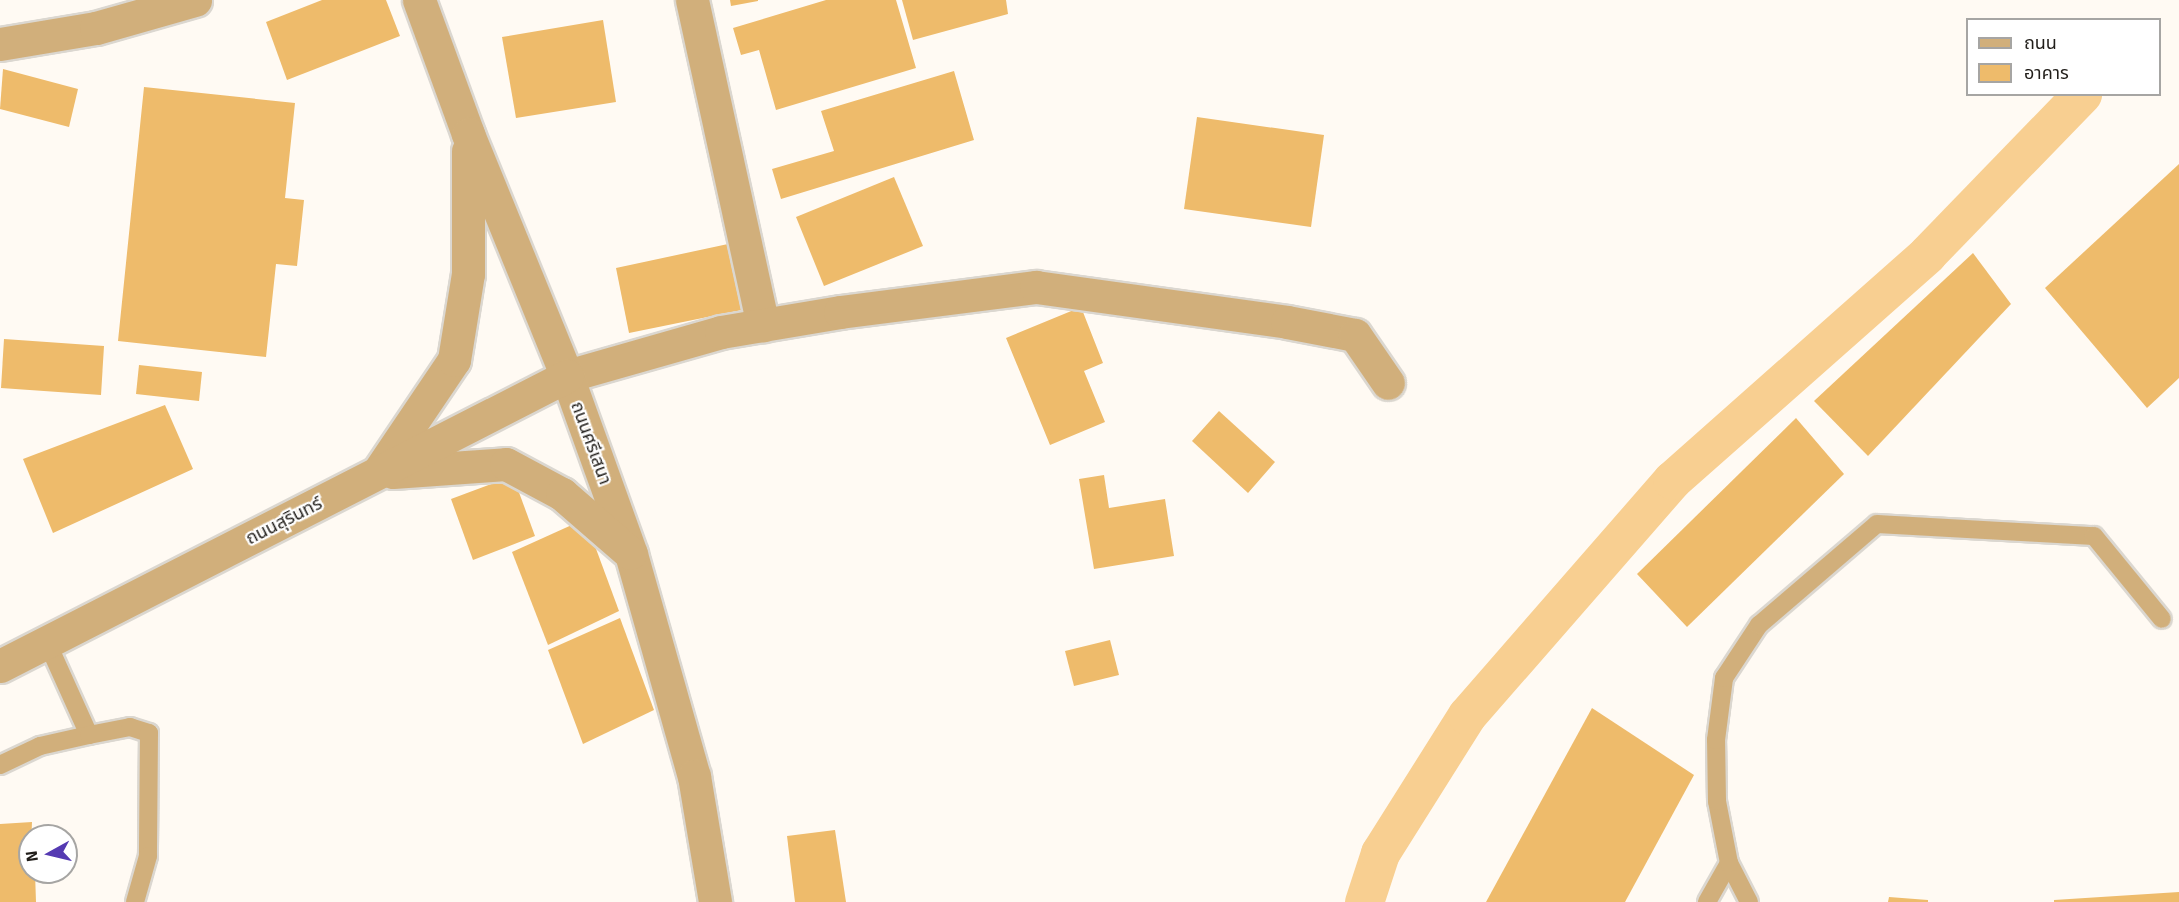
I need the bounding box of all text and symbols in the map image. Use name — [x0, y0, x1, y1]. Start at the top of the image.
legend — [1966, 18, 2161, 96]
text: ถนน — [2024, 32, 2057, 54]
text: อาคาร — [2024, 62, 2069, 84]
street label: ถนนศรีเสนา — [566, 399, 616, 487]
street label: ถนนสุรินทร์ — [242, 493, 326, 549]
north arrow — [18, 824, 78, 884]
text: N — [21, 849, 43, 863]

